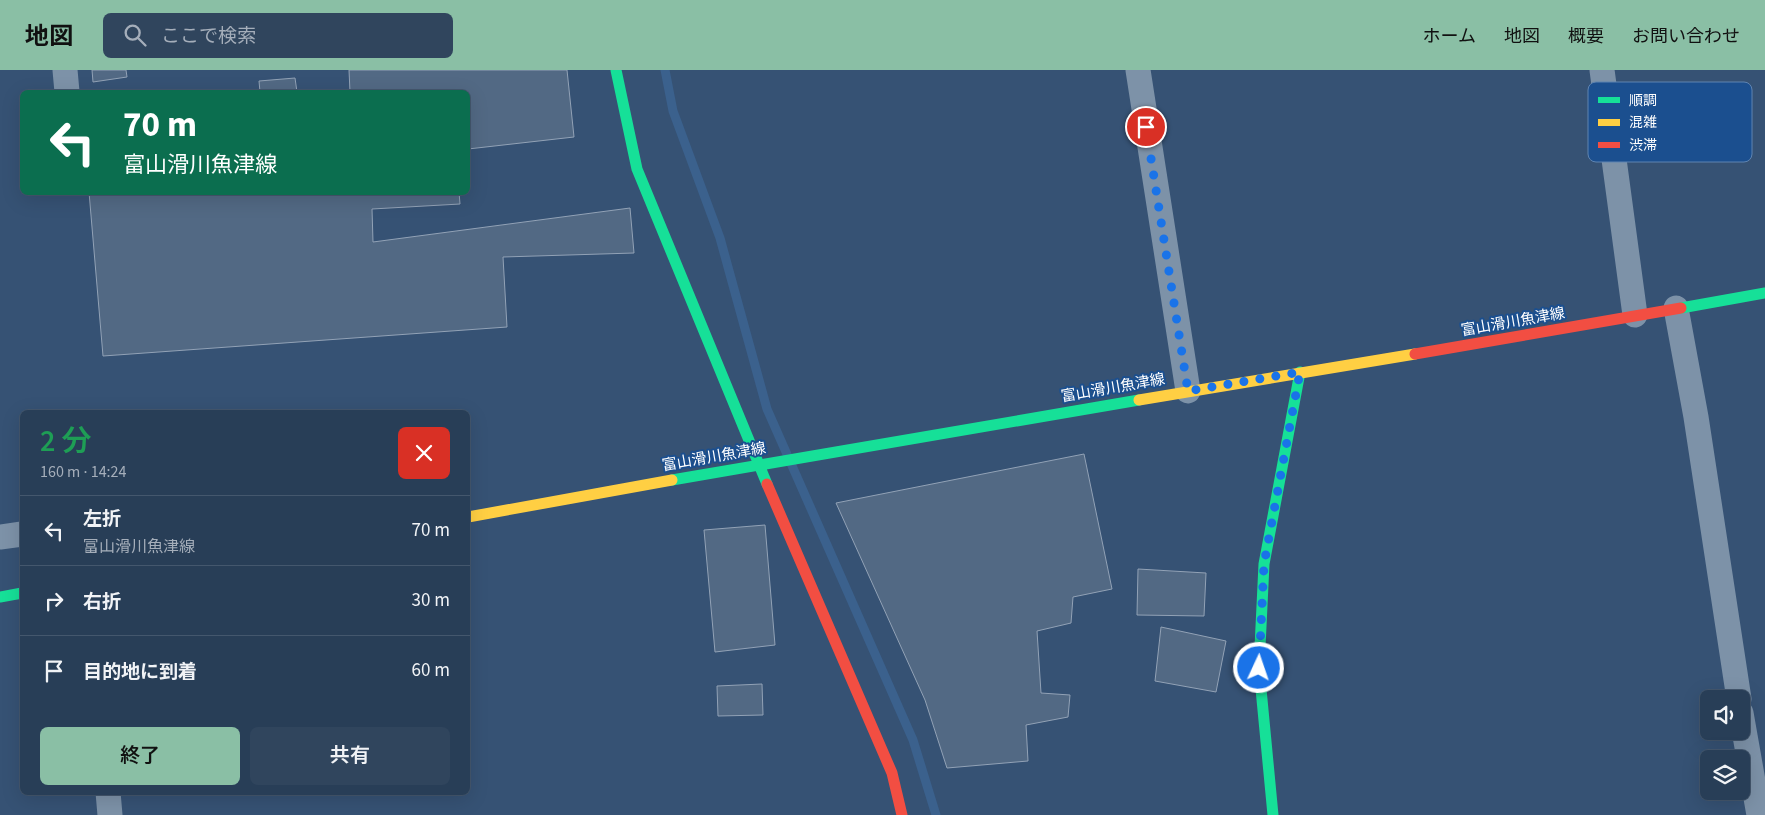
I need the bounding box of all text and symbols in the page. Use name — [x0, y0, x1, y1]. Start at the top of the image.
search box — [103, 13, 453, 58]
text: 地図 — [25, 19, 73, 54]
icon: search — [121, 21, 149, 49]
text: ここで検索 — [161, 23, 256, 50]
text: ホーム — [1423, 24, 1476, 49]
text: 地図 — [1504, 24, 1540, 49]
text: 概要 — [1568, 24, 1604, 49]
text: お問い合わせ — [1632, 24, 1740, 49]
legend — [1588, 82, 1752, 162]
text: 順調 — [1629, 91, 1657, 111]
text: 70 m — [123, 100, 197, 150]
pin — [1125, 106, 1167, 148]
icon: left — [40, 110, 105, 175]
icon: arrive — [1132, 113, 1160, 141]
text: 混雑 — [1629, 113, 1657, 133]
text: 渋滞 — [1629, 136, 1657, 156]
text: 富山滑川魚津線 — [123, 149, 277, 181]
street label: 富山滑川魚津線 — [1459, 303, 1567, 341]
street label: 富山滑川魚津線 — [1059, 369, 1167, 407]
text: 2 分 — [40, 420, 91, 463]
button: close — [398, 427, 450, 479]
street label: 富山滑川魚津線 — [660, 438, 768, 476]
text: 160 m · 14:24 — [40, 461, 127, 483]
text: 左折 — [83, 506, 121, 533]
icon: left — [40, 517, 68, 545]
text: 70 m — [412, 517, 450, 544]
text: 富山滑川魚津線 — [83, 536, 195, 558]
icon: right — [40, 587, 68, 615]
text: 30 m — [412, 587, 450, 614]
text: 右折 — [83, 589, 121, 616]
position arrow — [1232, 641, 1284, 693]
icon: arrive — [40, 657, 68, 685]
text: 60 m — [412, 657, 450, 684]
text: 目的地に到着 — [83, 659, 197, 686]
map controls — [1700, 690, 1750, 800]
button: sound — [1700, 690, 1750, 740]
button: 終了 — [40, 727, 240, 785]
button: 共有 — [250, 727, 450, 785]
button: layers — [1700, 750, 1750, 800]

